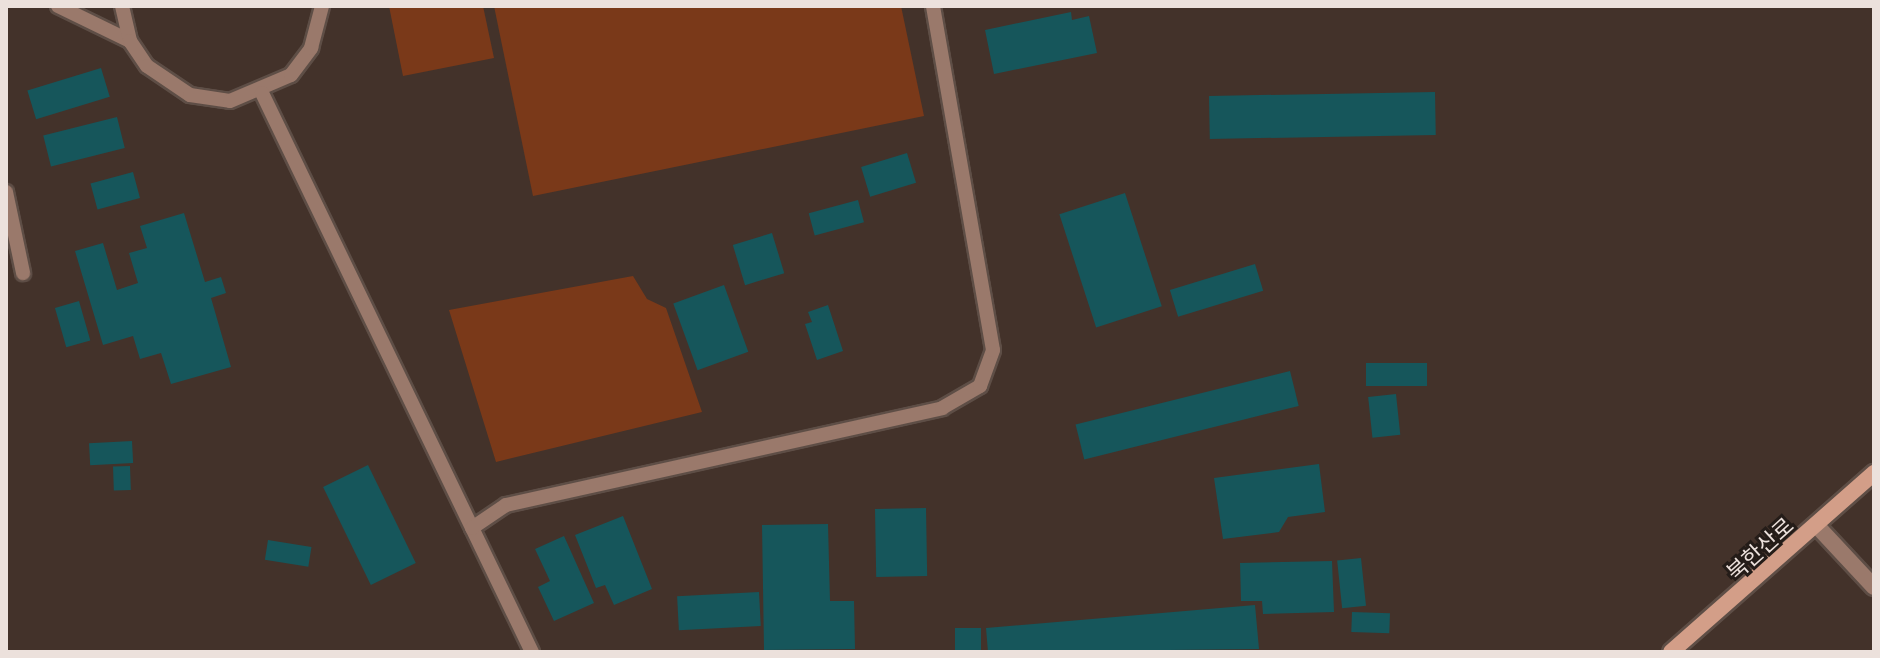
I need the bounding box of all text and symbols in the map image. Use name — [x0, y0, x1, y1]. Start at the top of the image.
street label: 북한산로 — [1722, 513, 1800, 587]

